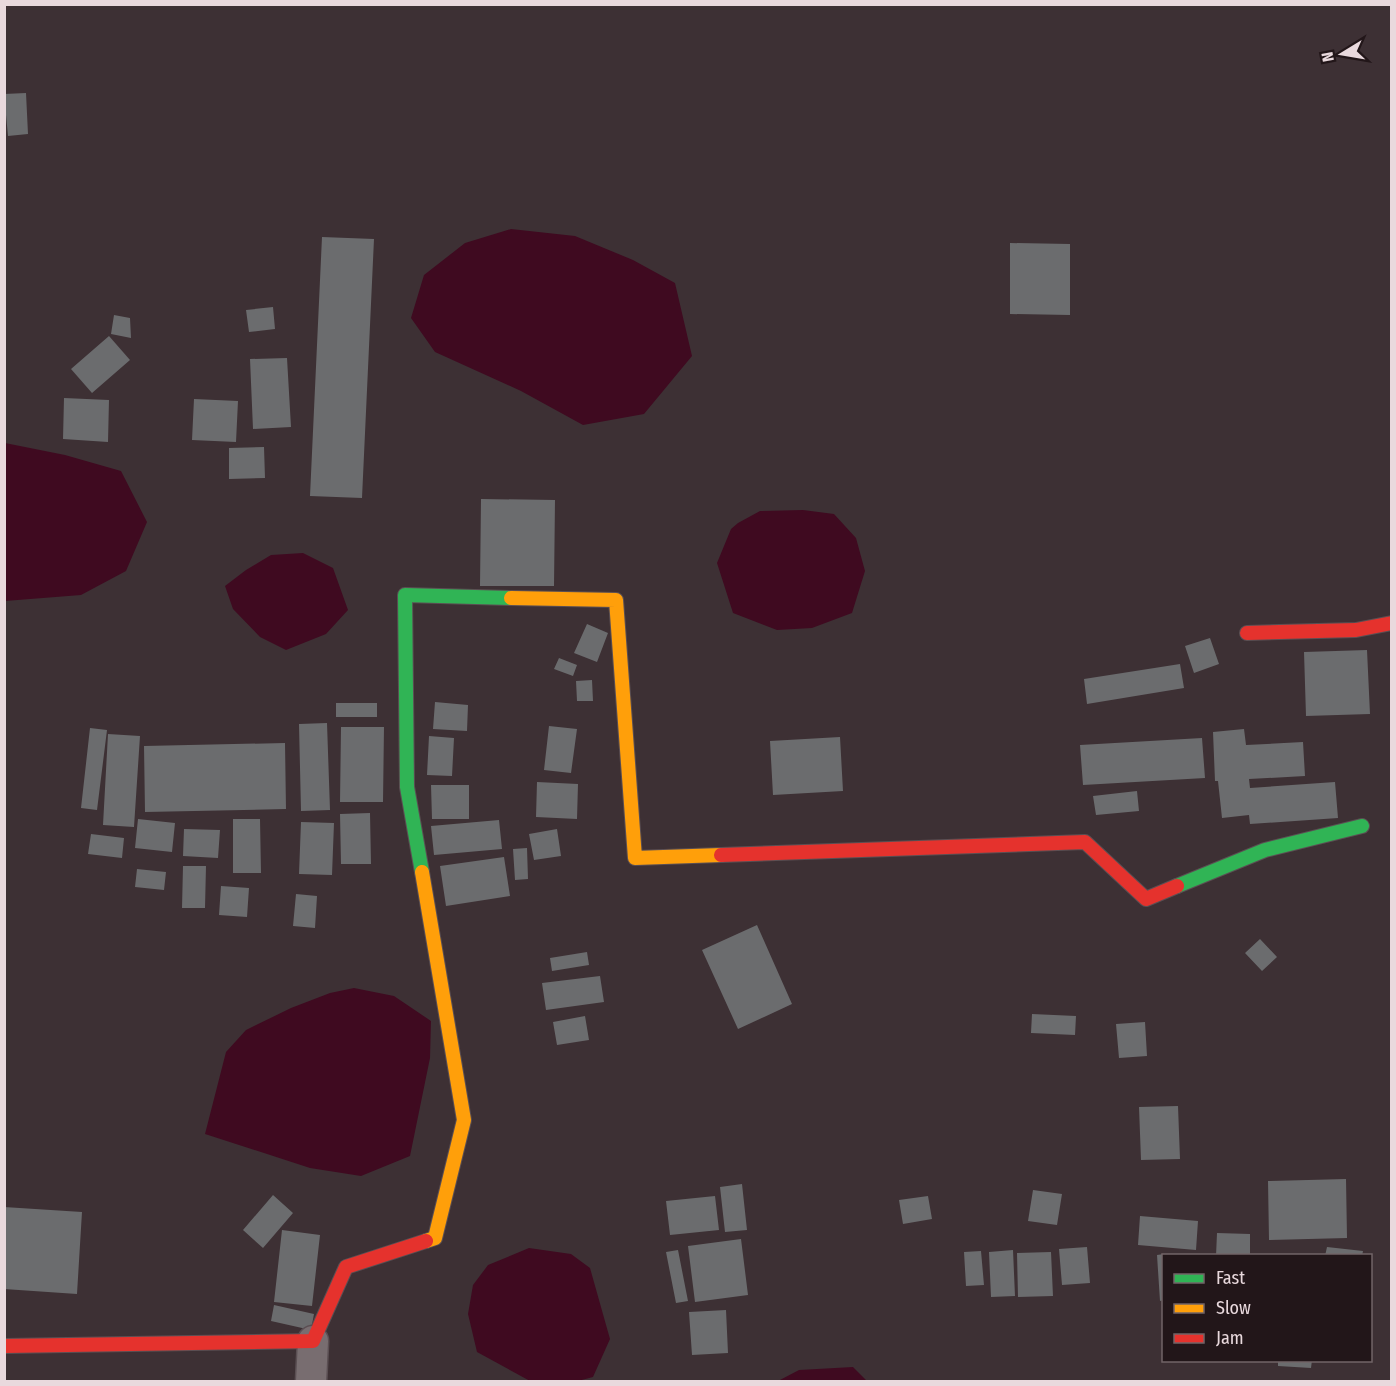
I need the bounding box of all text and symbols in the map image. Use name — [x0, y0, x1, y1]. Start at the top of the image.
north arrow — [1312, 24, 1372, 84]
text: N — [1318, 50, 1338, 63]
legend — [1162, 1254, 1372, 1362]
text: Fast — [1216, 1267, 1245, 1289]
text: Slow — [1216, 1297, 1251, 1319]
text: Jam — [1216, 1327, 1244, 1349]

